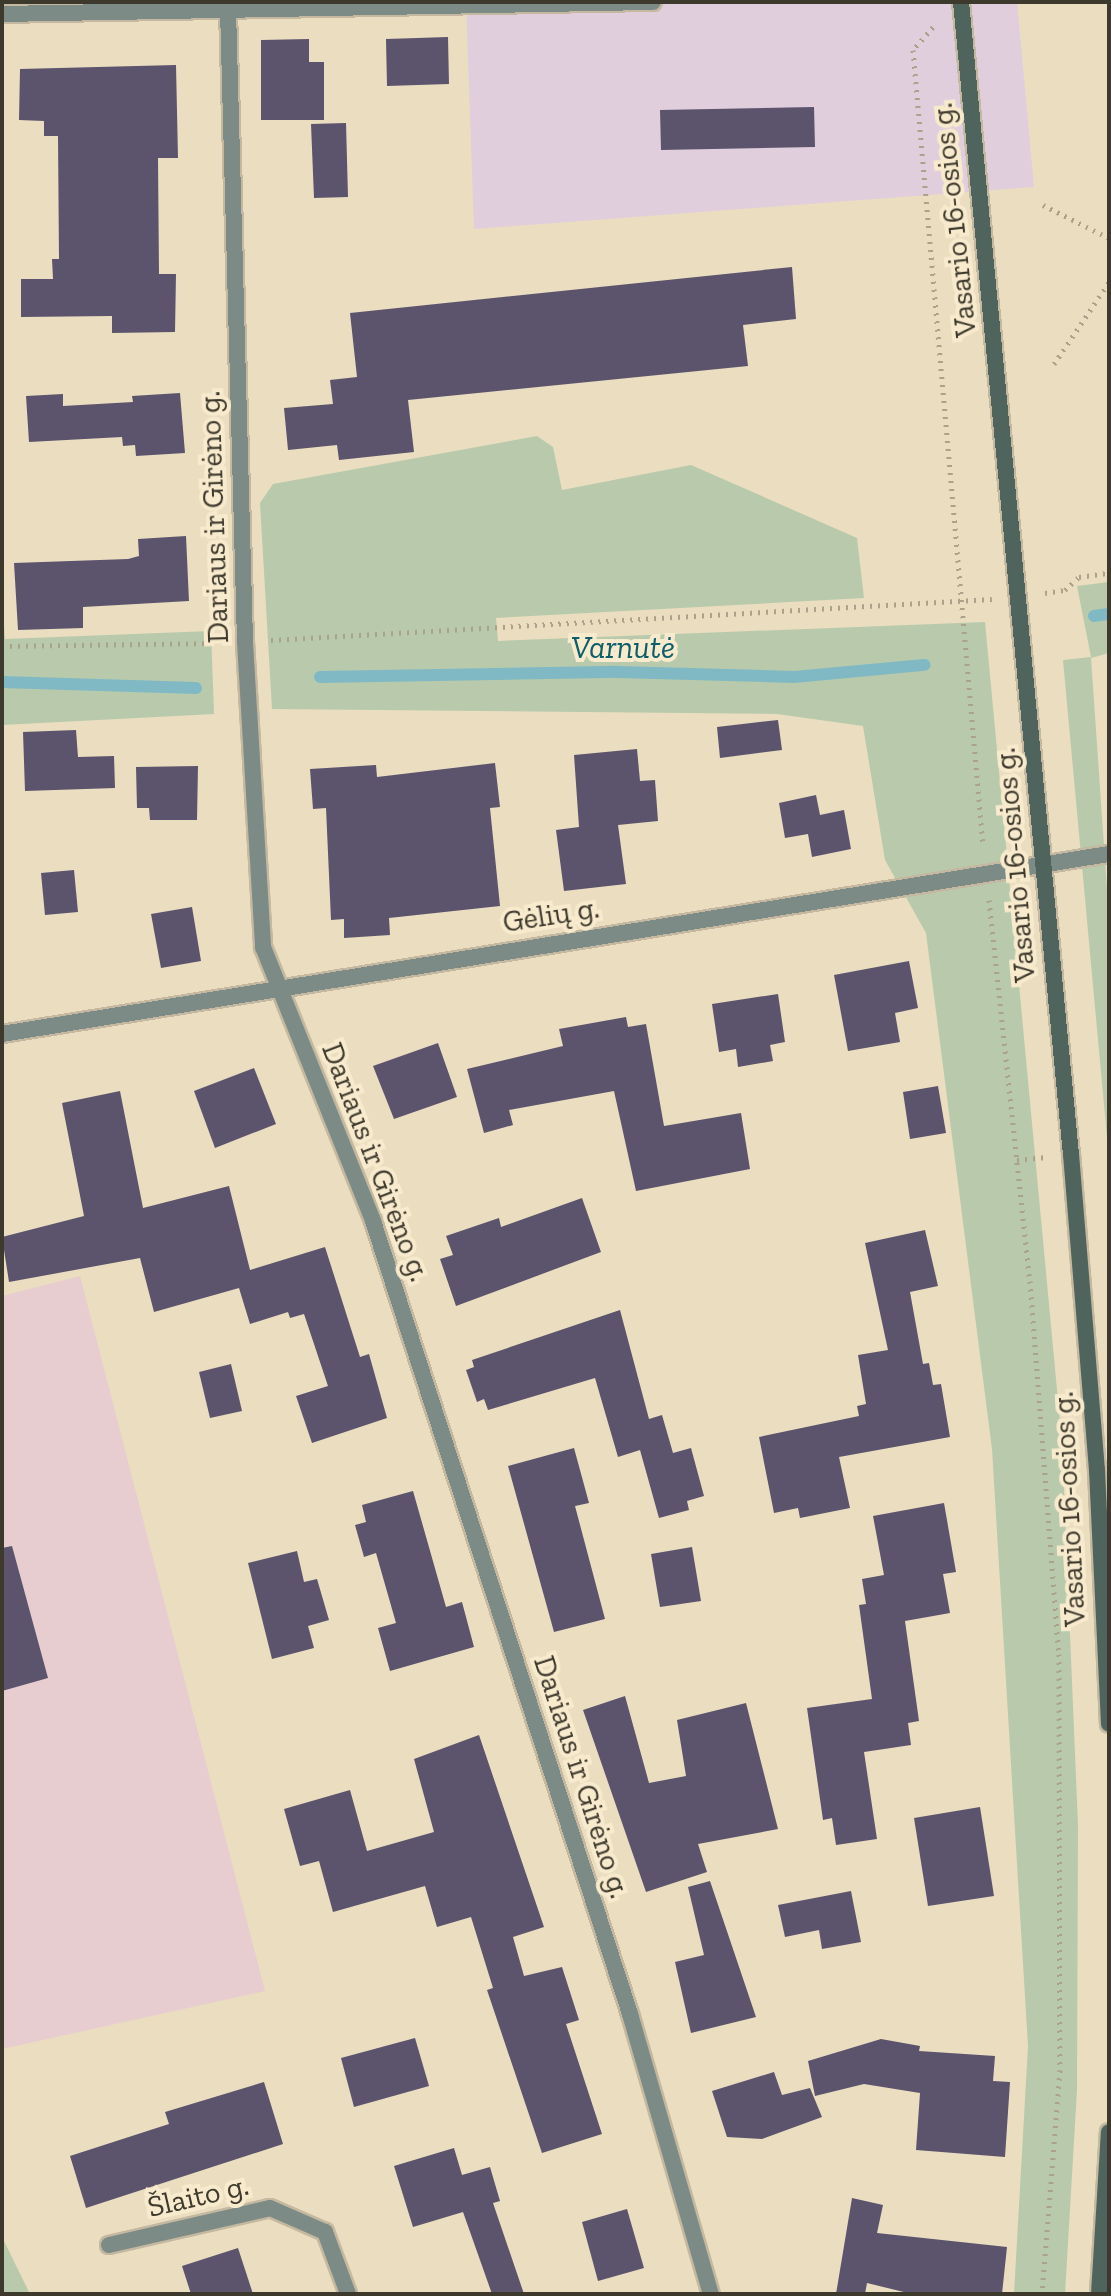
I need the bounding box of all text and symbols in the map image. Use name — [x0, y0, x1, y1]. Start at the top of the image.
street label: Vasario 16-osios g. — [924, 101, 984, 339]
street label: Dariaus ir Girėno g. — [192, 390, 236, 644]
water label: Varnutė — [571, 628, 675, 666]
street label: Vasario 16-osios g. — [987, 746, 1043, 984]
street label: Gėlių g. — [500, 890, 602, 940]
street label: Dariaus ir Girėno g. — [314, 1037, 438, 1287]
street label: Vasario 16-osios g. — [1045, 1391, 1093, 1627]
street label: Dariaus ir Girėno g. — [526, 1651, 638, 1903]
street label: Šlaito g. — [144, 2167, 252, 2225]

